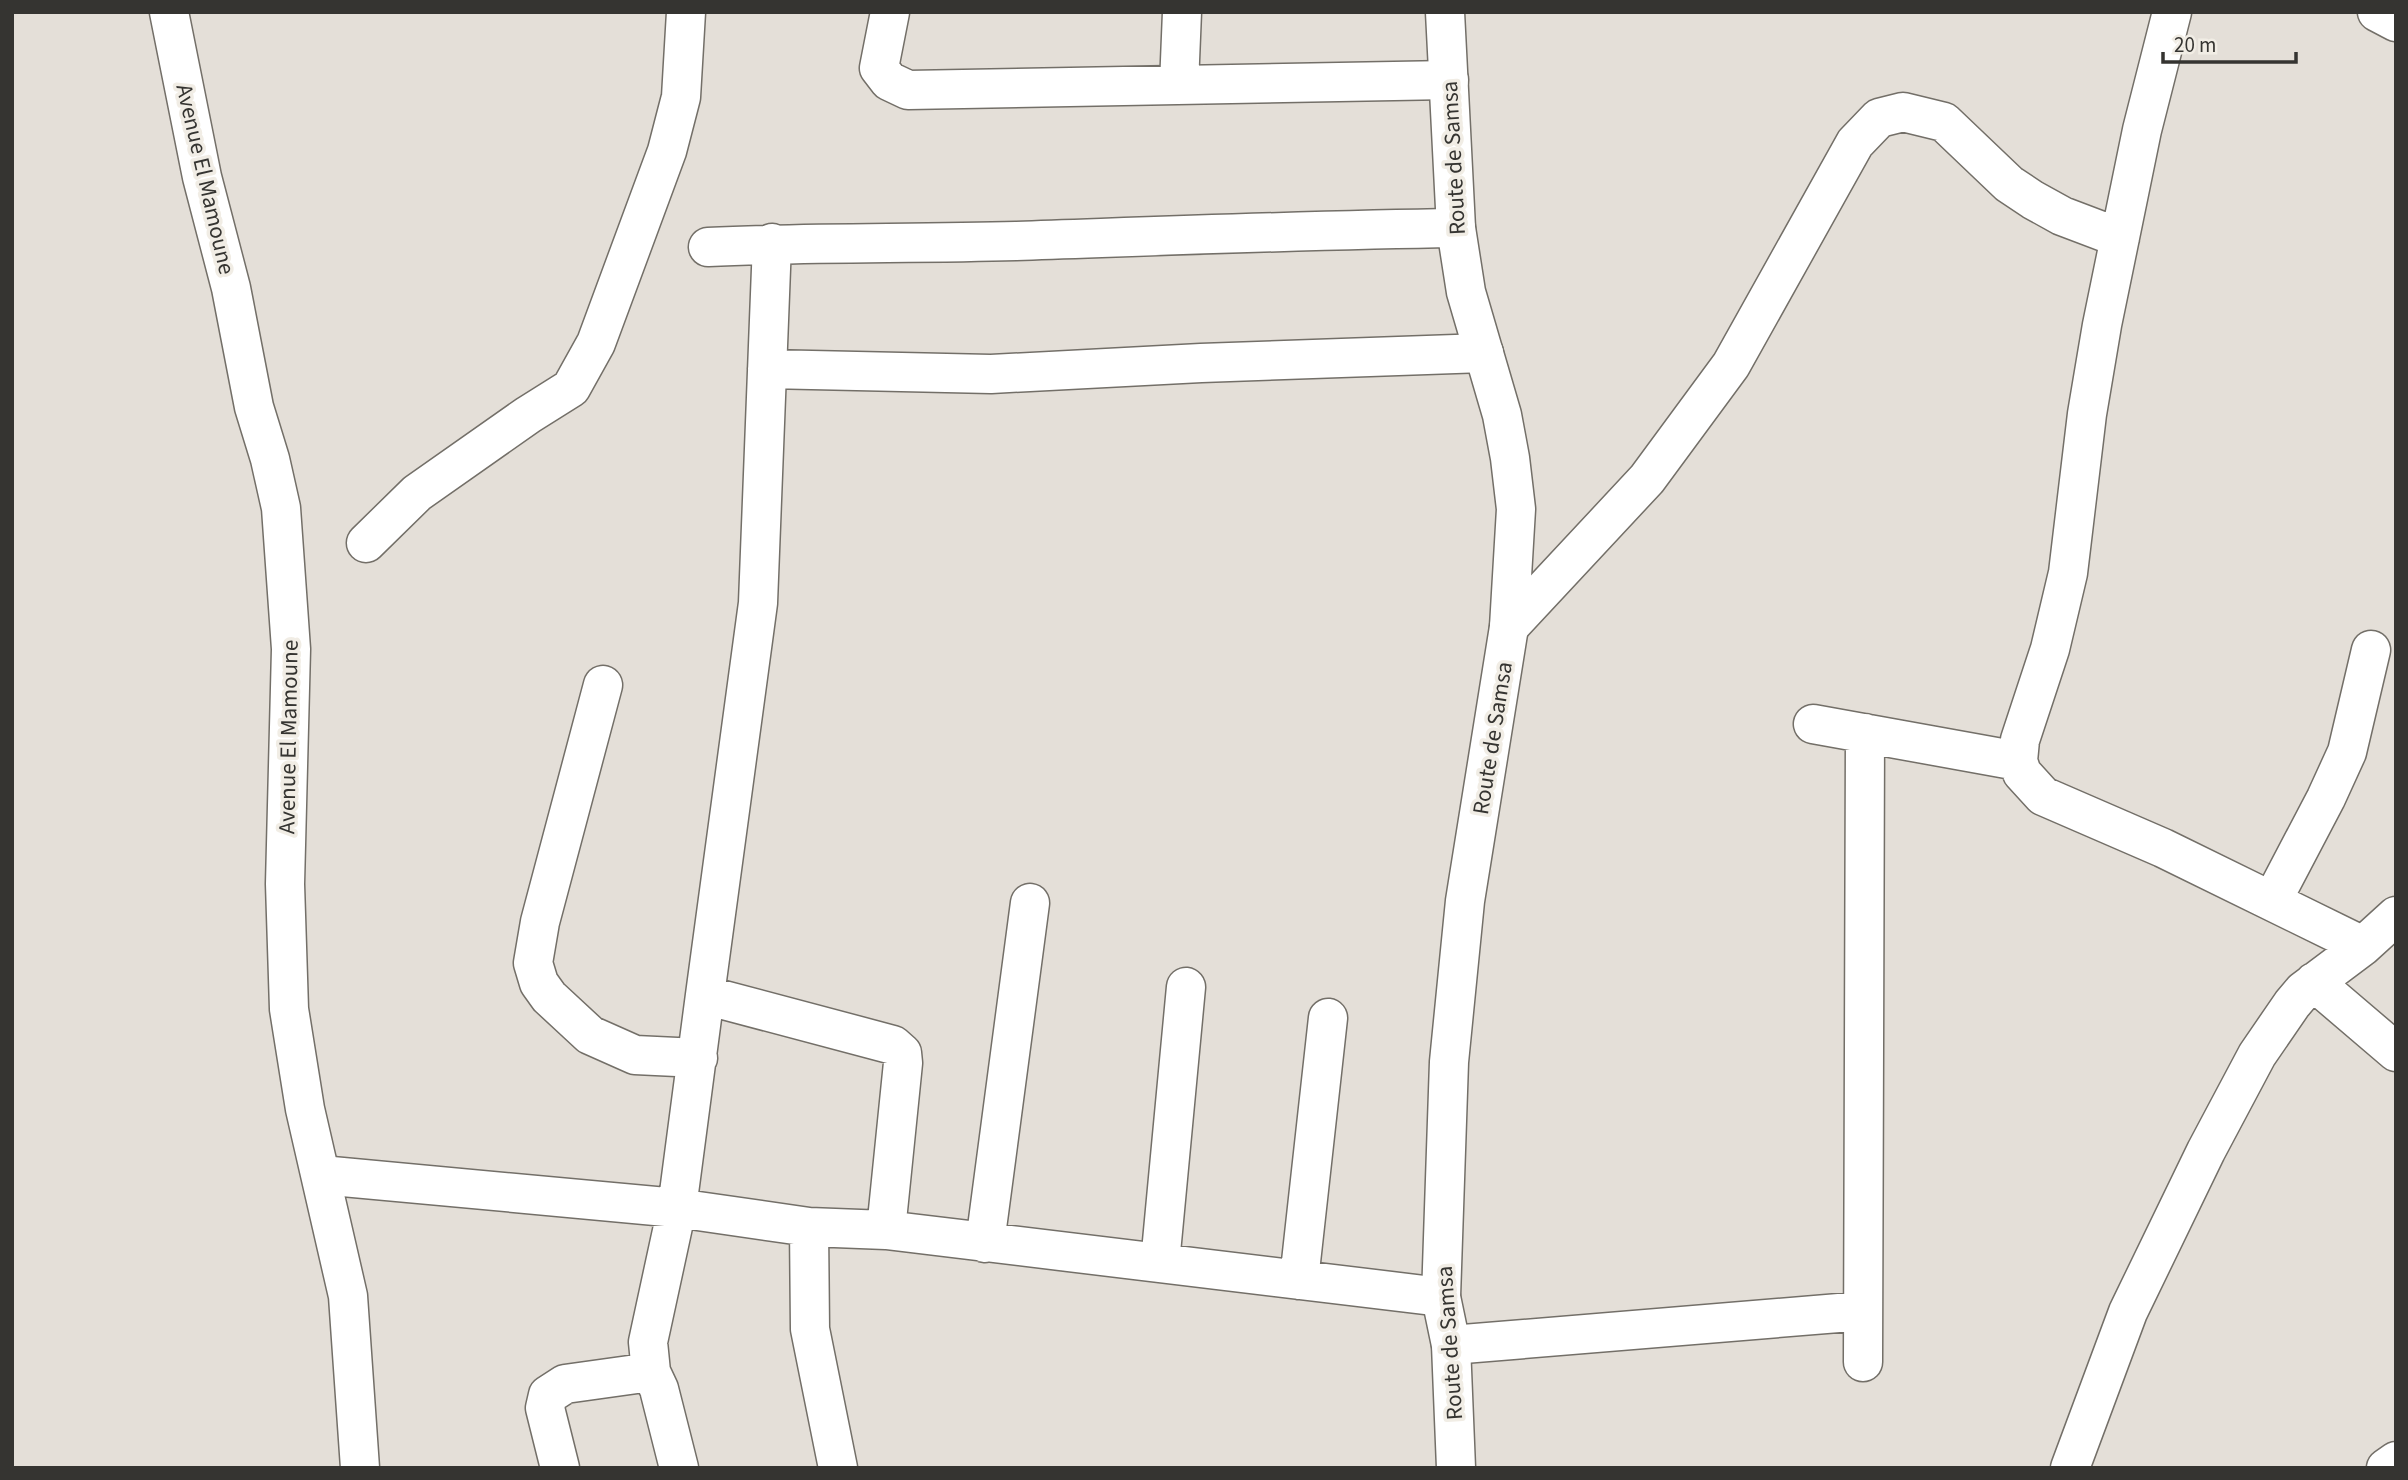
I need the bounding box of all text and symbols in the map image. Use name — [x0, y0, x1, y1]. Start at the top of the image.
scale bar — [2163, 21, 2296, 65]
text: 20 m — [2174, 30, 2216, 60]
street label: Route de Samsa — [1433, 80, 1474, 236]
street label: Avenue El Mamoune — [168, 81, 243, 278]
street label: Avenue El Mamoune — [270, 640, 307, 834]
street label: Route de Samsa — [1464, 659, 1521, 817]
street label: Route de Samsa — [1428, 1265, 1471, 1421]

